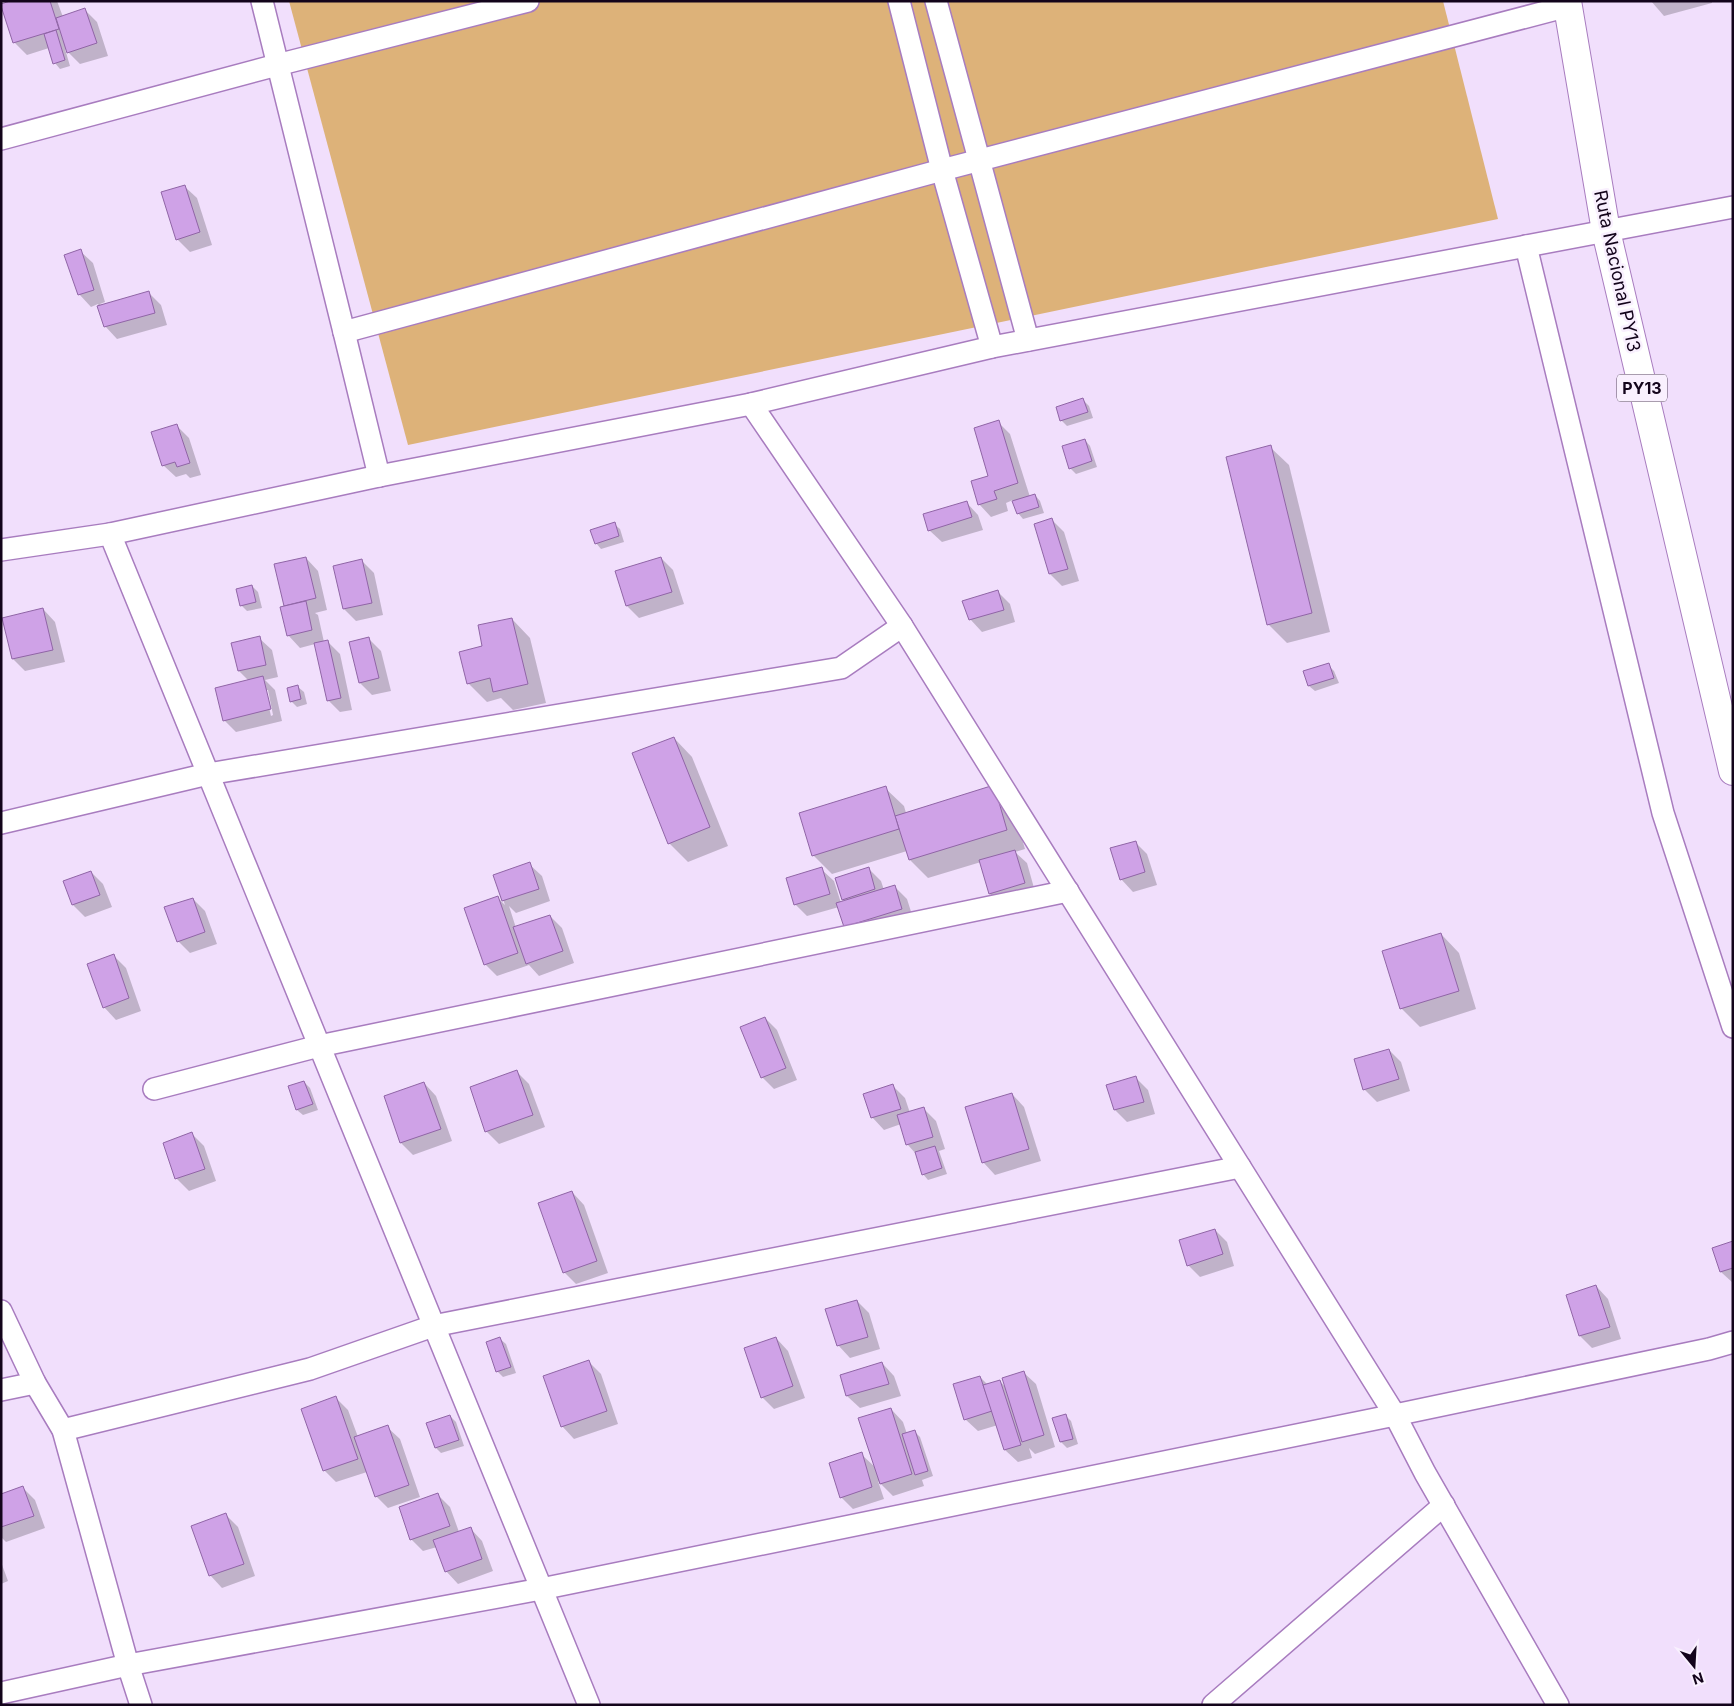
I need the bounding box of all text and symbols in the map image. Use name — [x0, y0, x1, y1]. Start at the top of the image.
street label: Ruta Nacional PY13 — [1590, 188, 1645, 354]
road number: PY13 — [1617, 374, 1667, 402]
north arrow — [1669, 1641, 1719, 1691]
text: N — [1690, 1669, 1706, 1689]

